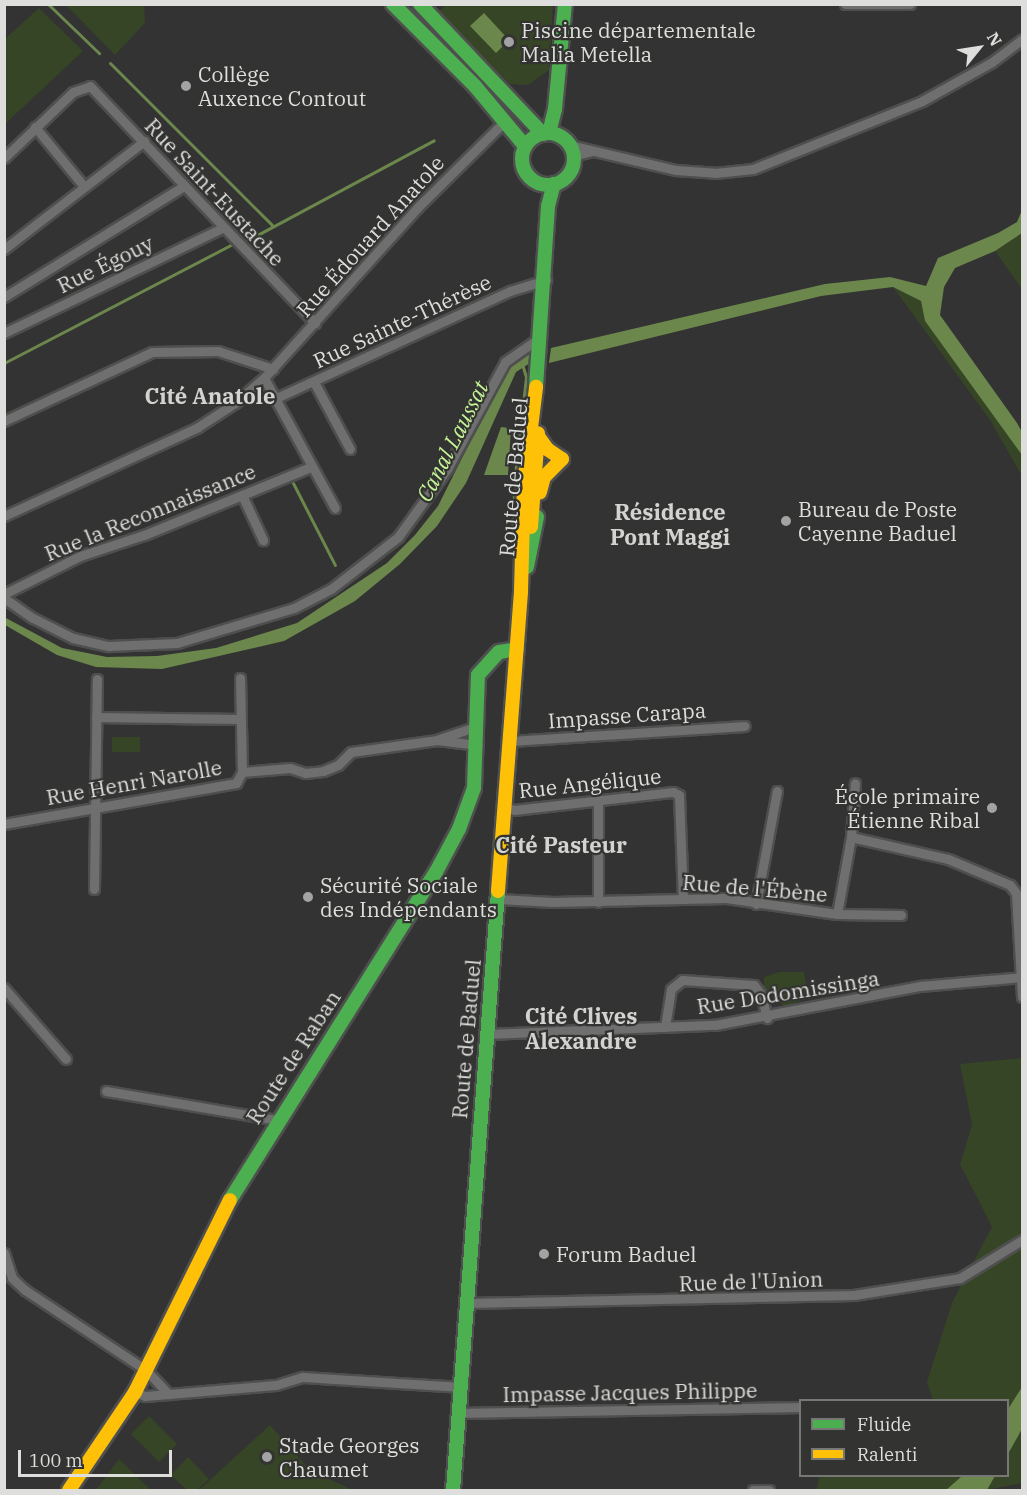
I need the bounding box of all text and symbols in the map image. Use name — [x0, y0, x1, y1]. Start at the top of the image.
place label: Piscine départementale Malia Metella — [521, 17, 756, 67]
north arrow — [949, 18, 1009, 78]
text: N — [983, 29, 1006, 49]
marker: Piscine départementale Malia Metella — [502, 35, 516, 49]
place label: Collège Auxence Contout — [198, 61, 366, 111]
marker: Collège Auxence Contout — [179, 79, 193, 93]
street label: Rue Saint-Eustache — [140, 113, 290, 271]
street label: Rue Édouard Anatole — [291, 150, 449, 322]
street label: Rue Égouy — [53, 230, 157, 298]
street label: Rue Sainte-Thérèse — [309, 269, 495, 373]
water label: Canal Laussat — [410, 376, 494, 506]
district label: Cité Anatole — [145, 383, 275, 409]
street label: Route de Baduel — [493, 396, 533, 558]
street label: Rue la Reconnaissance — [41, 458, 259, 566]
place label: Bureau de Poste Cayenne Baduel — [798, 496, 957, 546]
district label: Résidence Pont Maggi — [610, 498, 730, 550]
marker: Bureau de Poste Cayenne Baduel — [779, 514, 793, 528]
street label: Impasse Carapa — [547, 697, 707, 733]
street label: Rue Henri Narolle — [44, 754, 224, 810]
street label: Rue Angélique — [517, 763, 663, 803]
place label: École primaire Étienne Ribal — [834, 783, 980, 833]
marker: École primaire Étienne Ribal — [985, 801, 999, 815]
district label: Cité Pasteur — [495, 832, 627, 858]
street label: Rue de l'Ébène — [681, 869, 829, 907]
place label: Sécurité Sociale des Indépendants — [320, 872, 497, 922]
marker: Sécurité Sociale des Indépendants — [301, 890, 315, 904]
street label: Route de Baduel — [446, 958, 486, 1120]
street label: Rue Dodomissinga — [695, 965, 881, 1019]
street label: Route de Raban — [240, 986, 346, 1128]
district label: Cité Clives Alexandre — [525, 1002, 637, 1054]
place label: Forum Baduel — [556, 1241, 697, 1267]
marker: Forum Baduel — [537, 1247, 551, 1261]
street label: Rue de l'Union — [678, 1266, 824, 1296]
street label: Impasse Jacques Philippe — [502, 1377, 758, 1407]
legend — [799, 1399, 1009, 1477]
text: Fluide — [857, 1413, 911, 1436]
place label: Stade Georges Chaumet — [279, 1432, 419, 1482]
scale bar — [21, 1438, 176, 1476]
text: Ralenti — [857, 1443, 918, 1466]
text: 100 m — [29, 1449, 83, 1472]
marker: Stade Georges Chaumet — [260, 1450, 274, 1464]

